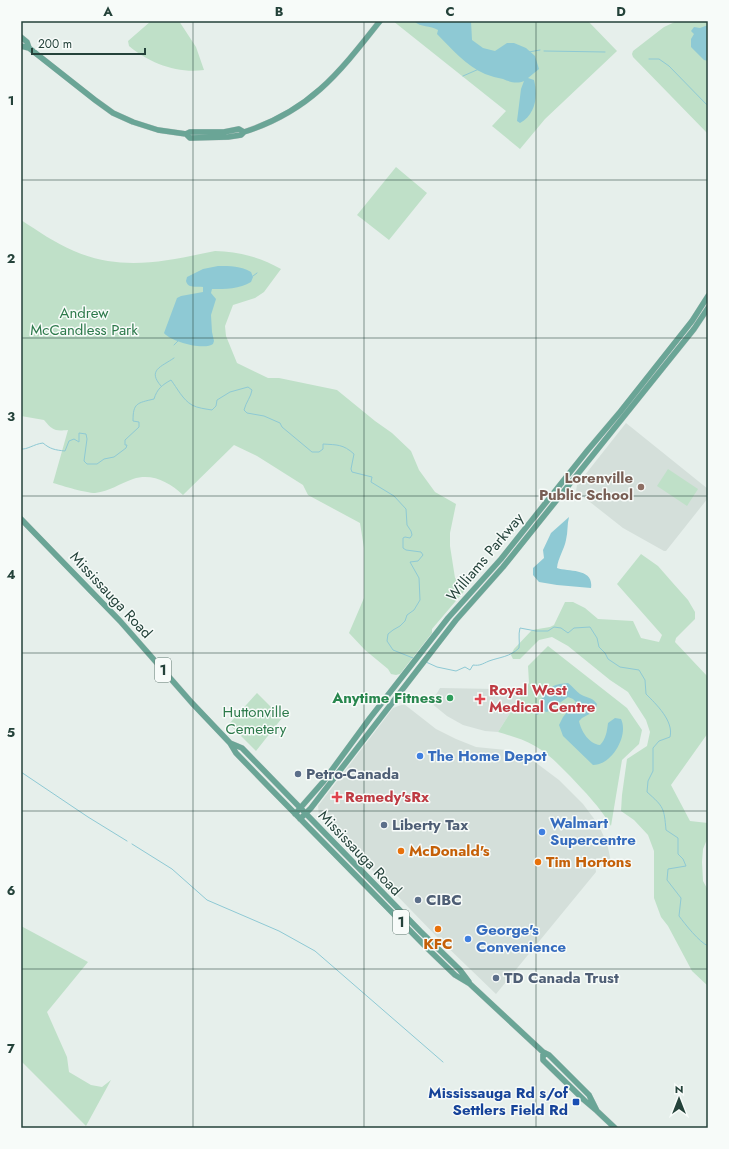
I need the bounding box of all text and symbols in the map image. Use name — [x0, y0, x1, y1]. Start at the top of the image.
text: A — [102, 2, 113, 21]
text: B — [275, 2, 284, 21]
text: C — [445, 2, 455, 21]
text: D — [616, 2, 626, 21]
scale bar — [32, 30, 145, 56]
text: 200 m — [38, 35, 72, 53]
text: 1 — [8, 91, 14, 110]
text: 2 — [7, 249, 15, 268]
park label: Andrew McCandless Park — [30, 302, 138, 341]
text: 3 — [7, 407, 15, 426]
place label: Lorenville Public School — [539, 467, 633, 506]
marker: Lorenville Public School — [636, 482, 646, 492]
street label: Williams Parkway — [441, 508, 529, 606]
street label: Mississauga Road — [65, 547, 157, 643]
text: 4 — [6, 565, 16, 584]
road number: 1 — [155, 658, 171, 682]
place label: Royal West Medical Centre — [489, 679, 596, 718]
place label: Anytime Fitness — [331, 687, 442, 709]
marker: Anytime Fitness — [445, 693, 455, 703]
marker: Royal West Medical Centre — [474, 693, 486, 705]
park label: Huttonville Cemetery — [223, 701, 290, 740]
text: 5 — [7, 723, 15, 742]
place label: The Home Depot — [428, 745, 547, 767]
marker: The Home Depot — [415, 751, 425, 761]
place label: Petro-Canada — [306, 763, 399, 785]
marker: Petro-Canada — [293, 769, 303, 779]
place label: Remedy'sRx — [345, 786, 429, 808]
marker: Remedy'sRx — [332, 792, 342, 802]
street label: Mississauga Road — [313, 805, 407, 901]
place label: Walmart Supercentre — [550, 812, 636, 851]
place label: Liberty Tax — [392, 814, 468, 836]
marker: Liberty Tax — [379, 820, 389, 830]
marker: Walmart Supercentre — [537, 827, 547, 837]
place label: McDonald's — [409, 840, 490, 862]
marker: McDonald's — [396, 846, 406, 856]
place label: Tim Hortons — [546, 851, 631, 873]
marker: Tim Hortons — [533, 857, 543, 867]
text: 6 — [7, 881, 16, 900]
place label: CIBC — [426, 889, 462, 911]
marker: CIBC — [413, 895, 423, 905]
road number: 1 — [393, 910, 409, 934]
place label: George's Convenience — [476, 919, 567, 958]
marker: KFC — [433, 924, 443, 934]
place label: KFC — [423, 933, 453, 955]
marker: George's Convenience — [463, 934, 473, 944]
place label: TD Canada Trust — [504, 967, 619, 989]
marker: TD Canada Trust — [491, 973, 501, 983]
text: 7 — [7, 1039, 15, 1058]
north arrow — [659, 1079, 699, 1119]
text: N — [675, 1081, 683, 1097]
place label: Mississauga Rd s/of Settlers Field Rd — [428, 1082, 569, 1121]
marker: Mississauga Rd s/of Settlers Field Rd — [571, 1097, 581, 1107]

